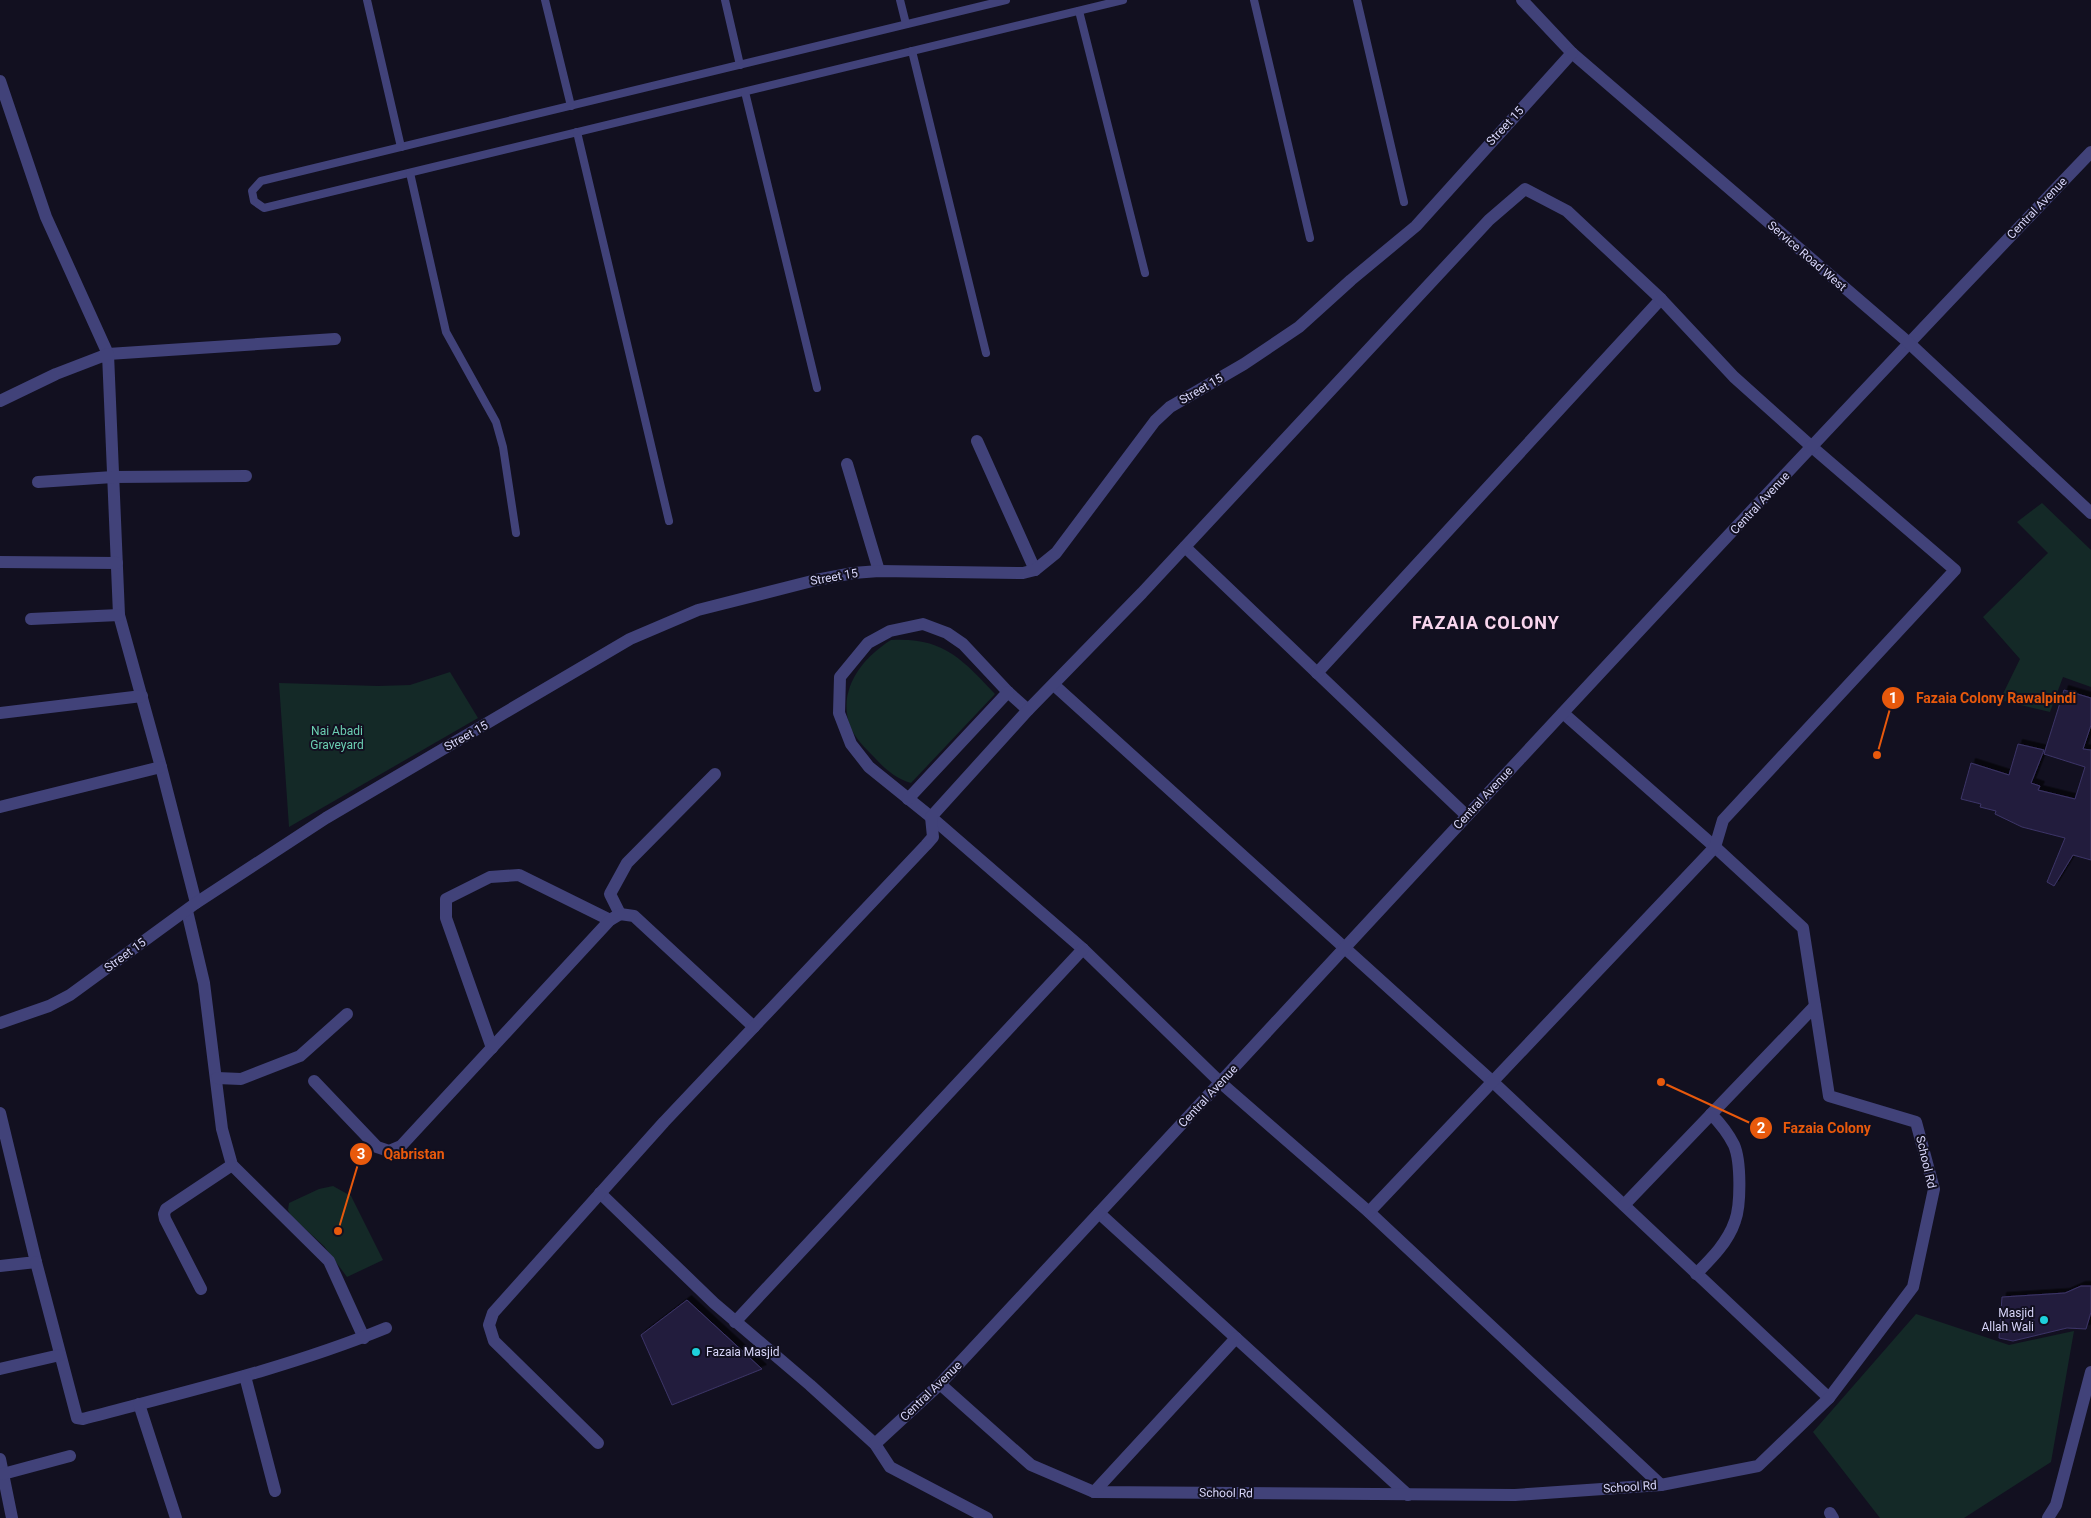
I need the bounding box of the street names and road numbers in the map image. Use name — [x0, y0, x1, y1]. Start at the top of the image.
street label: Street 15 — [1483, 103, 1527, 148]
street label: Central Avenue — [2004, 174, 2070, 242]
street label: Service Road West — [1765, 218, 1849, 294]
street label: Street 15 — [1177, 371, 1226, 407]
street label: Central Avenue — [1728, 469, 1792, 537]
street label: Street 15 — [809, 566, 859, 588]
street label: Street 15 — [442, 718, 491, 754]
street label: Central Avenue — [1451, 764, 1515, 832]
street label: Street 15 — [101, 935, 149, 975]
street label: Central Avenue — [1176, 1062, 1240, 1130]
street label: School Rd — [1913, 1134, 1939, 1190]
street label: Central Avenue — [897, 1358, 965, 1424]
street label: School Rd — [1603, 1478, 1657, 1496]
street label: School Rd — [1199, 1486, 1253, 1500]

